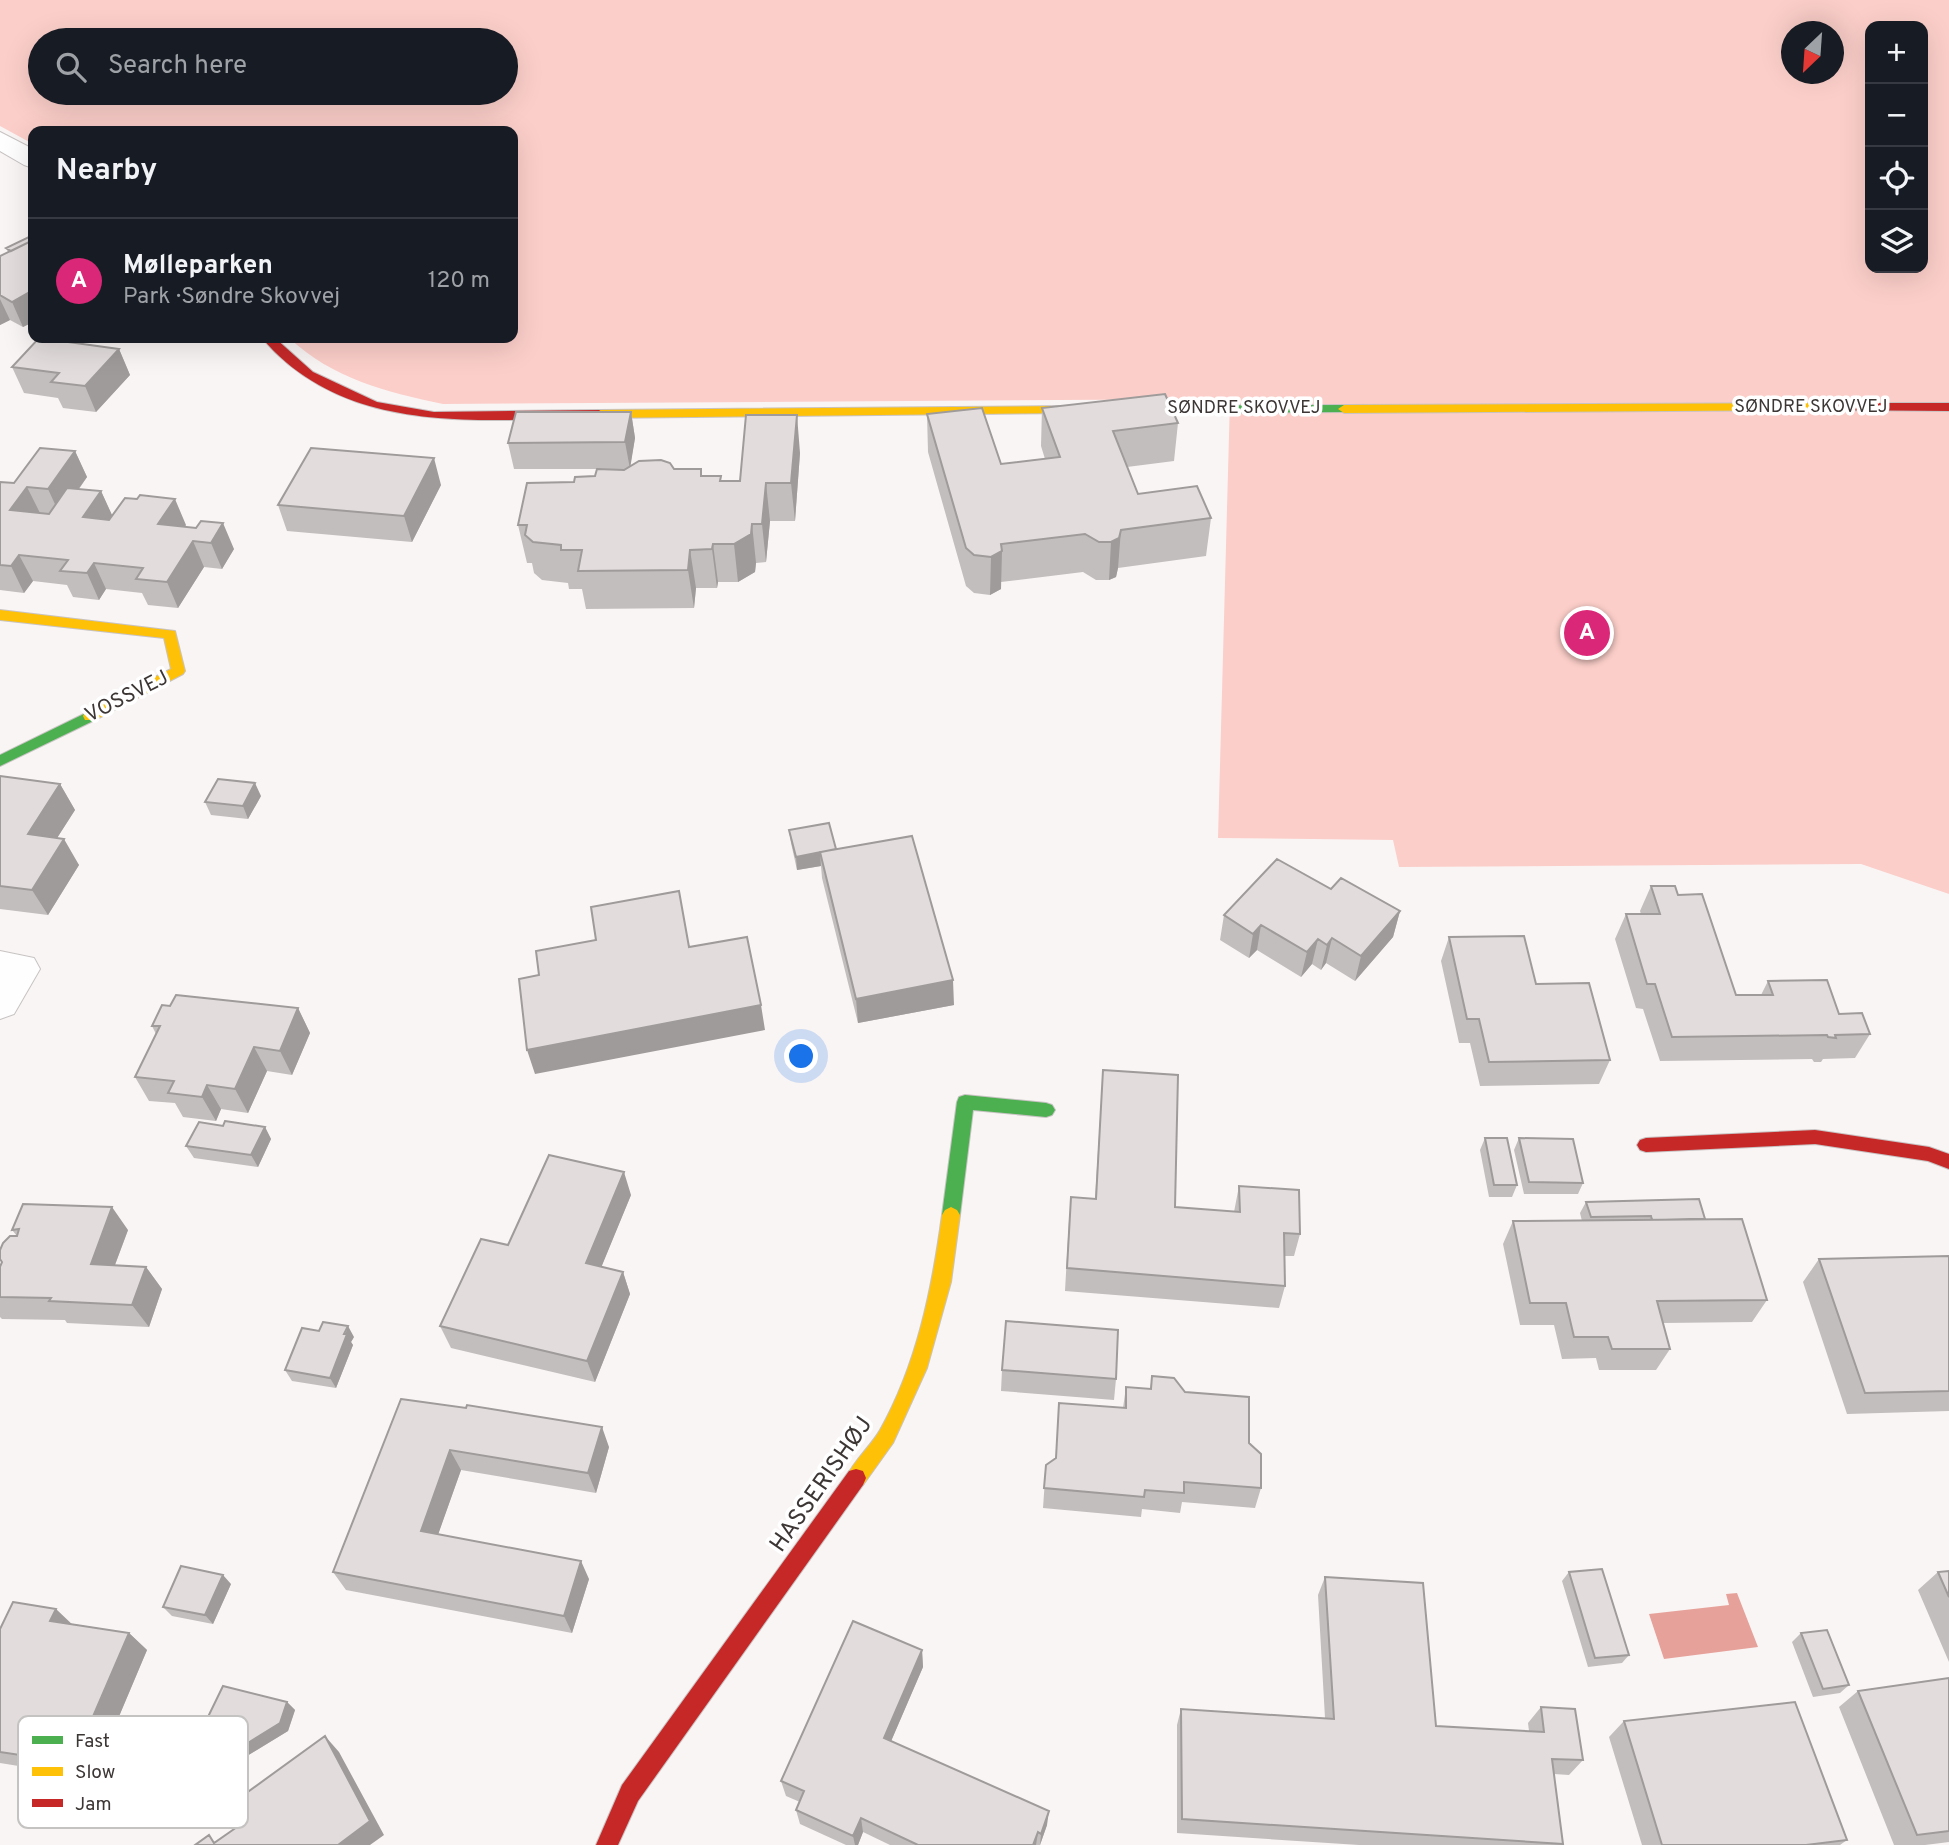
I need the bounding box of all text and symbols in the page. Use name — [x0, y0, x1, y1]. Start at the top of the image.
north arrow — [1781, 21, 1844, 84]
map controls — [1865, 21, 1928, 273]
button: + — [1865, 21, 1928, 84]
search box — [28, 28, 518, 105]
icon: search — [52, 48, 90, 86]
text: Search here — [108, 50, 247, 83]
button: − — [1865, 84, 1928, 147]
button: locate — [1865, 147, 1928, 210]
text: Nearby — [56, 153, 157, 190]
button: layers — [1865, 210, 1928, 273]
text: Mølleparken — [123, 250, 273, 283]
text: A — [71, 267, 87, 296]
text: 120 m — [428, 267, 490, 296]
text: Park · Søndre Skovvej — [123, 283, 340, 312]
street label: SØNDRE SKOVVEJ — [1734, 396, 1888, 419]
street label: SØNDRE SKOVVEJ — [1167, 397, 1321, 420]
pin: A — [1564, 607, 1610, 659]
street label: VOSSVEJ — [81, 664, 173, 730]
your location — [784, 1039, 818, 1073]
street label: HASSERISHØJ — [764, 1411, 880, 1559]
legend — [18, 1716, 248, 1828]
text: Fast — [75, 1730, 110, 1754]
text: Slow — [75, 1761, 115, 1785]
text: Jam — [75, 1793, 112, 1817]

